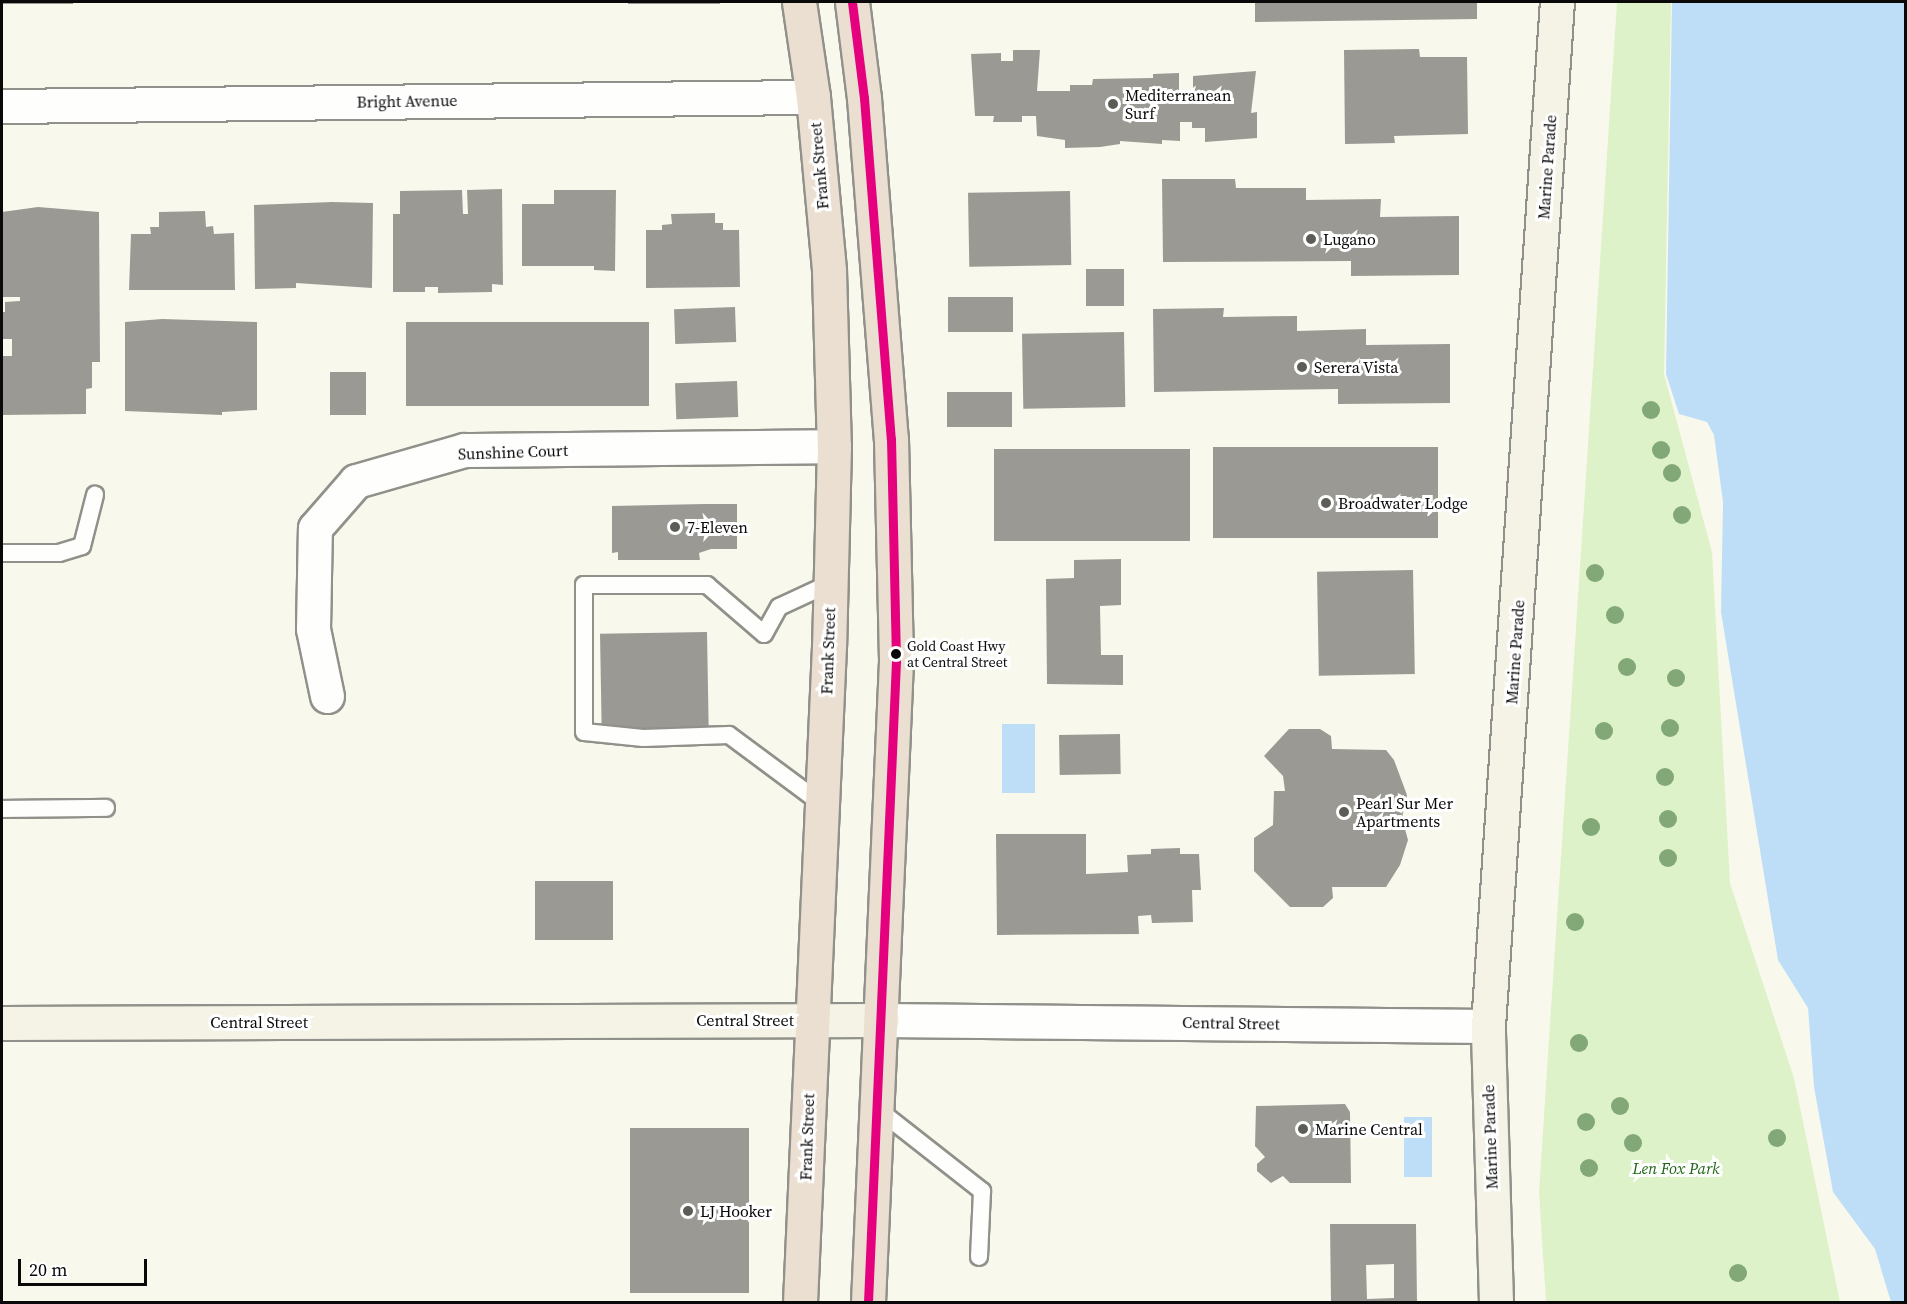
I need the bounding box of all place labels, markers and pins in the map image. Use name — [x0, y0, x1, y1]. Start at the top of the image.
place label: Mediterranean Surf — [1125, 85, 1231, 123]
marker: Mediterranean Surf — [1106, 97, 1120, 111]
place label: Lugano — [1323, 229, 1376, 249]
marker: Lugano — [1304, 232, 1318, 246]
place label: Serera Vista — [1314, 357, 1399, 377]
marker: Serera Vista — [1295, 360, 1309, 374]
place label: Broadwater Lodge — [1338, 493, 1468, 513]
marker: Broadwater Lodge — [1319, 496, 1333, 510]
place label: 7-Eleven — [687, 517, 748, 537]
marker: 7-Eleven — [668, 520, 682, 534]
place label: Gold Coast Hwy at Central Street — [907, 638, 1007, 670]
marker: Gold Coast Hwy at Central Street — [890, 648, 902, 660]
place label: Pearl Sur Mer Apartments — [1356, 793, 1453, 831]
marker: Pearl Sur Mer Apartments — [1337, 805, 1351, 819]
place label: Marine Central — [1315, 1119, 1423, 1139]
marker: Marine Central — [1296, 1122, 1310, 1136]
place label: LJ Hooker — [700, 1201, 772, 1221]
marker: LJ Hooker — [681, 1204, 695, 1218]

